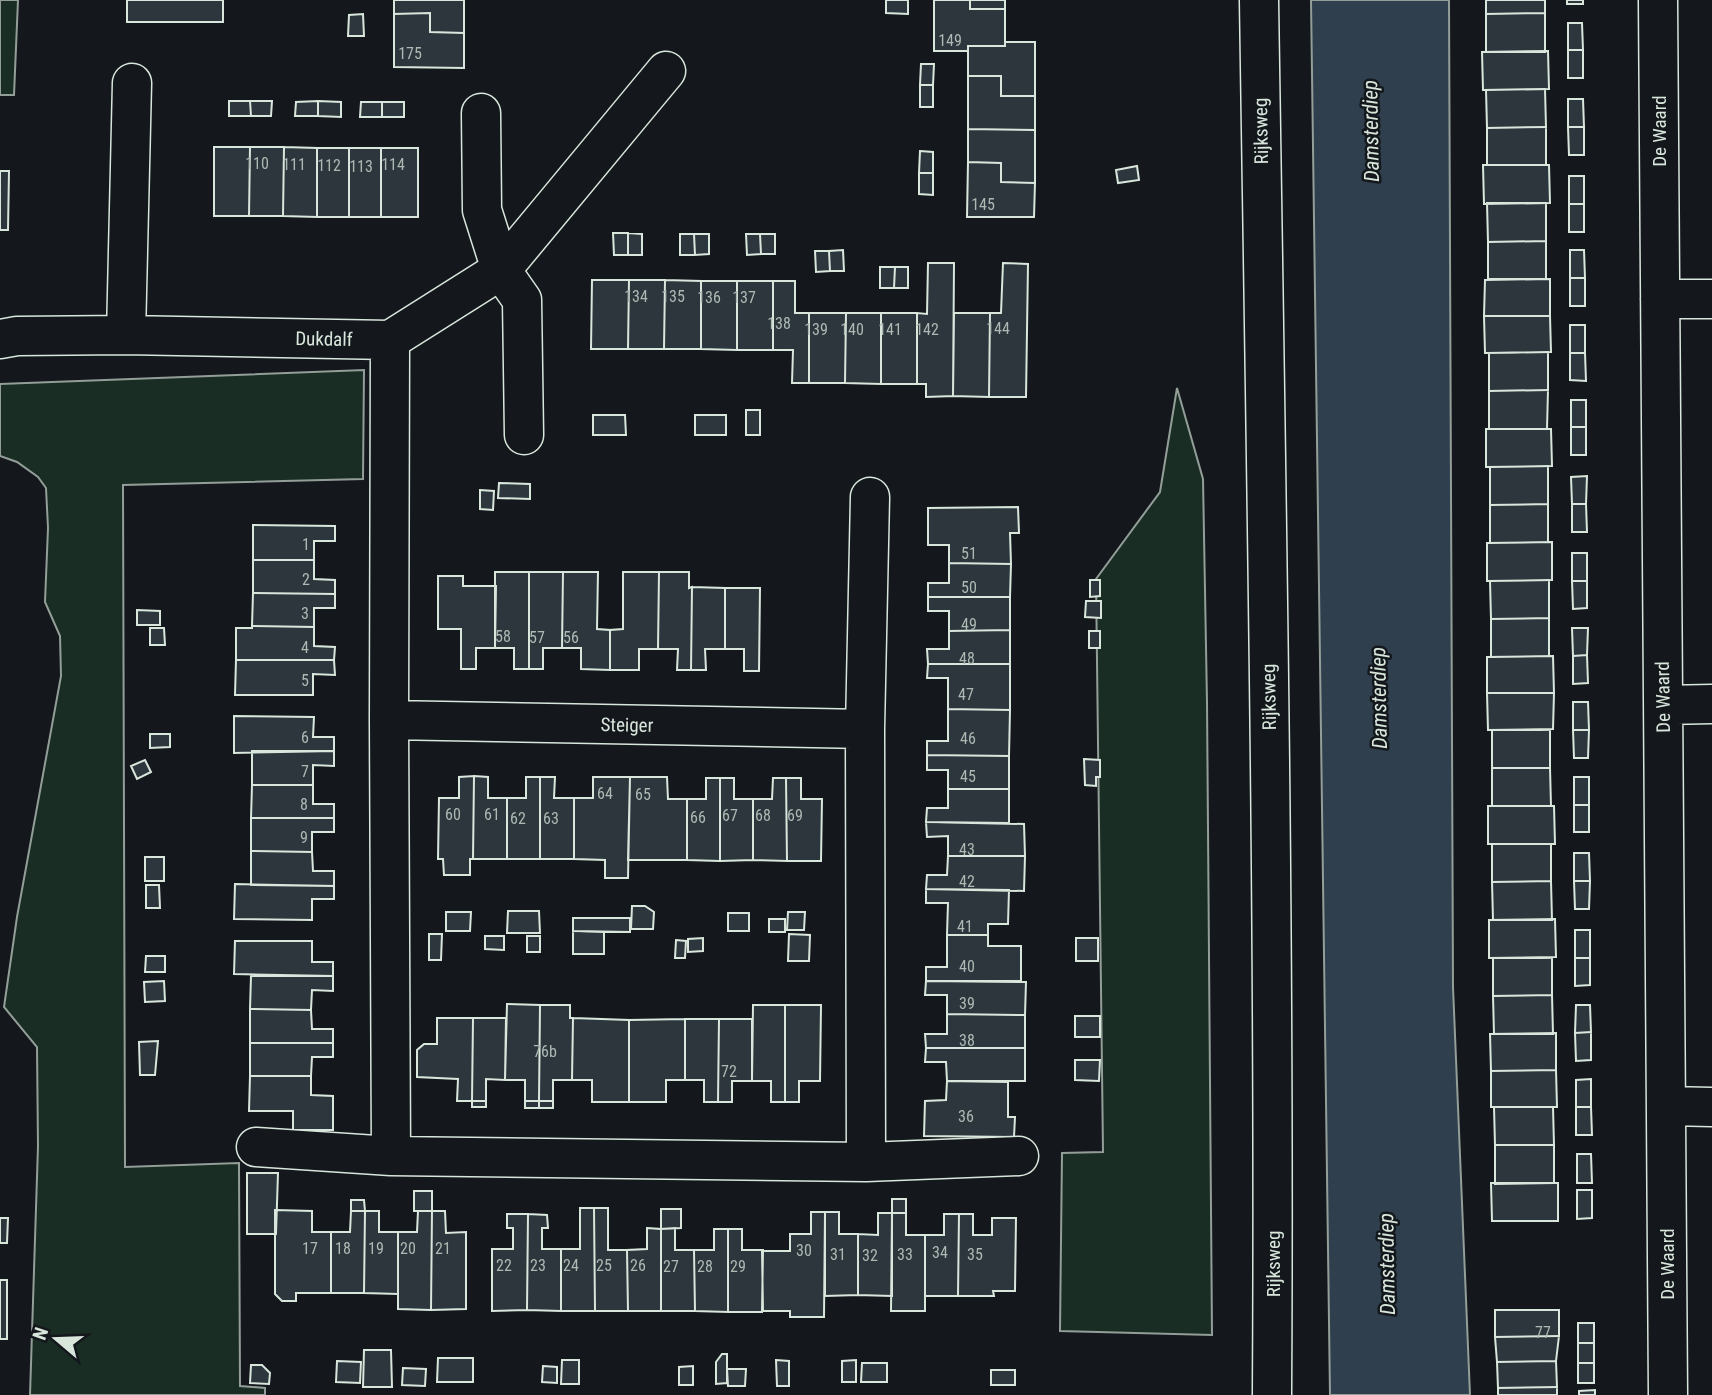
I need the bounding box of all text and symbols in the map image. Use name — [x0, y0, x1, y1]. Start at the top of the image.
house number: 149 — [938, 31, 962, 50]
house number: 175 — [398, 44, 422, 63]
water label: Damsterdiep — [1358, 80, 1384, 182]
street label: De Waard — [1648, 95, 1671, 167]
street label: Rijksweg — [1249, 98, 1273, 164]
house number: 110 — [245, 154, 269, 173]
house number: 111 — [282, 155, 306, 174]
house number: 114 — [381, 155, 405, 174]
house number: 112 — [317, 156, 341, 175]
house number: 113 — [349, 157, 373, 176]
house number: 145 — [971, 195, 995, 214]
house number: 134 — [624, 287, 648, 306]
house number: 135 — [661, 287, 685, 306]
house number: 136 — [697, 288, 721, 307]
house number: 137 — [732, 288, 756, 307]
house number: 138 — [767, 314, 791, 333]
house number: 144 — [986, 319, 1010, 338]
house number: 139 — [804, 320, 828, 339]
house number: 140 — [840, 320, 864, 339]
house number: 141 — [878, 320, 902, 339]
house number: 142 — [915, 320, 939, 339]
street label: Dukdalf — [295, 327, 353, 351]
house number: 1 — [302, 535, 310, 554]
house number: 51 — [961, 544, 977, 563]
house number: 2 — [302, 570, 310, 589]
house number: 50 — [961, 578, 977, 597]
house number: 3 — [301, 604, 309, 623]
house number: 49 — [961, 615, 977, 634]
house number: 58 — [495, 627, 511, 646]
house number: 57 — [529, 628, 545, 647]
house number: 56 — [563, 628, 579, 647]
house number: 4 — [301, 638, 309, 657]
water label: Damsterdiep — [1366, 647, 1392, 749]
house number: 48 — [959, 649, 975, 668]
street label: De Waard — [1651, 661, 1675, 733]
street label: Rijksweg — [1257, 664, 1281, 730]
house number: 5 — [301, 671, 309, 690]
house number: 47 — [958, 685, 974, 704]
street label: Steiger — [600, 713, 654, 737]
house number: 6 — [301, 728, 309, 747]
house number: 46 — [960, 729, 976, 748]
house number: 7 — [301, 762, 309, 781]
house number: 45 — [960, 767, 976, 786]
house number: 64 — [597, 784, 613, 803]
house number: 65 — [635, 785, 651, 804]
house number: 8 — [300, 795, 308, 814]
house number: 60 — [445, 805, 461, 824]
house number: 61 — [484, 805, 500, 824]
house number: 67 — [722, 806, 738, 825]
house number: 68 — [755, 806, 771, 825]
house number: 69 — [787, 806, 803, 825]
house number: 66 — [690, 808, 706, 827]
house number: 62 — [510, 809, 526, 828]
house number: 63 — [543, 809, 559, 828]
house number: 9 — [300, 828, 308, 847]
house number: 43 — [959, 840, 975, 859]
house number: 42 — [959, 872, 975, 891]
house number: 41 — [957, 917, 973, 936]
house number: 40 — [959, 957, 975, 976]
house number: 39 — [959, 994, 975, 1013]
house number: 38 — [959, 1031, 975, 1050]
house number: 76b — [533, 1042, 557, 1061]
house number: 72 — [721, 1062, 737, 1081]
house number: 36 — [958, 1107, 974, 1126]
water label: Damsterdiep — [1374, 1213, 1400, 1315]
street label: De Waard — [1656, 1228, 1679, 1300]
street label: Rijksweg — [1262, 1231, 1285, 1297]
house number: 17 — [302, 1239, 318, 1258]
house number: 18 — [335, 1239, 351, 1258]
house number: 19 — [368, 1239, 384, 1258]
house number: 20 — [400, 1239, 416, 1258]
house number: 21 — [435, 1239, 451, 1258]
house number: 30 — [796, 1241, 812, 1260]
house number: 34 — [932, 1243, 948, 1262]
house number: 31 — [830, 1245, 846, 1264]
house number: 33 — [897, 1245, 913, 1264]
house number: 35 — [967, 1245, 983, 1264]
house number: 32 — [862, 1246, 878, 1265]
house number: 22 — [496, 1256, 512, 1275]
house number: 23 — [530, 1256, 546, 1275]
house number: 24 — [563, 1256, 579, 1275]
house number: 25 — [596, 1256, 612, 1275]
house number: 26 — [630, 1256, 646, 1275]
house number: 27 — [663, 1257, 679, 1276]
house number: 28 — [697, 1257, 713, 1276]
house number: 29 — [730, 1257, 746, 1276]
north arrow — [21, 1304, 91, 1374]
house number: 77 — [1535, 1323, 1551, 1342]
text: N — [28, 1324, 53, 1343]

